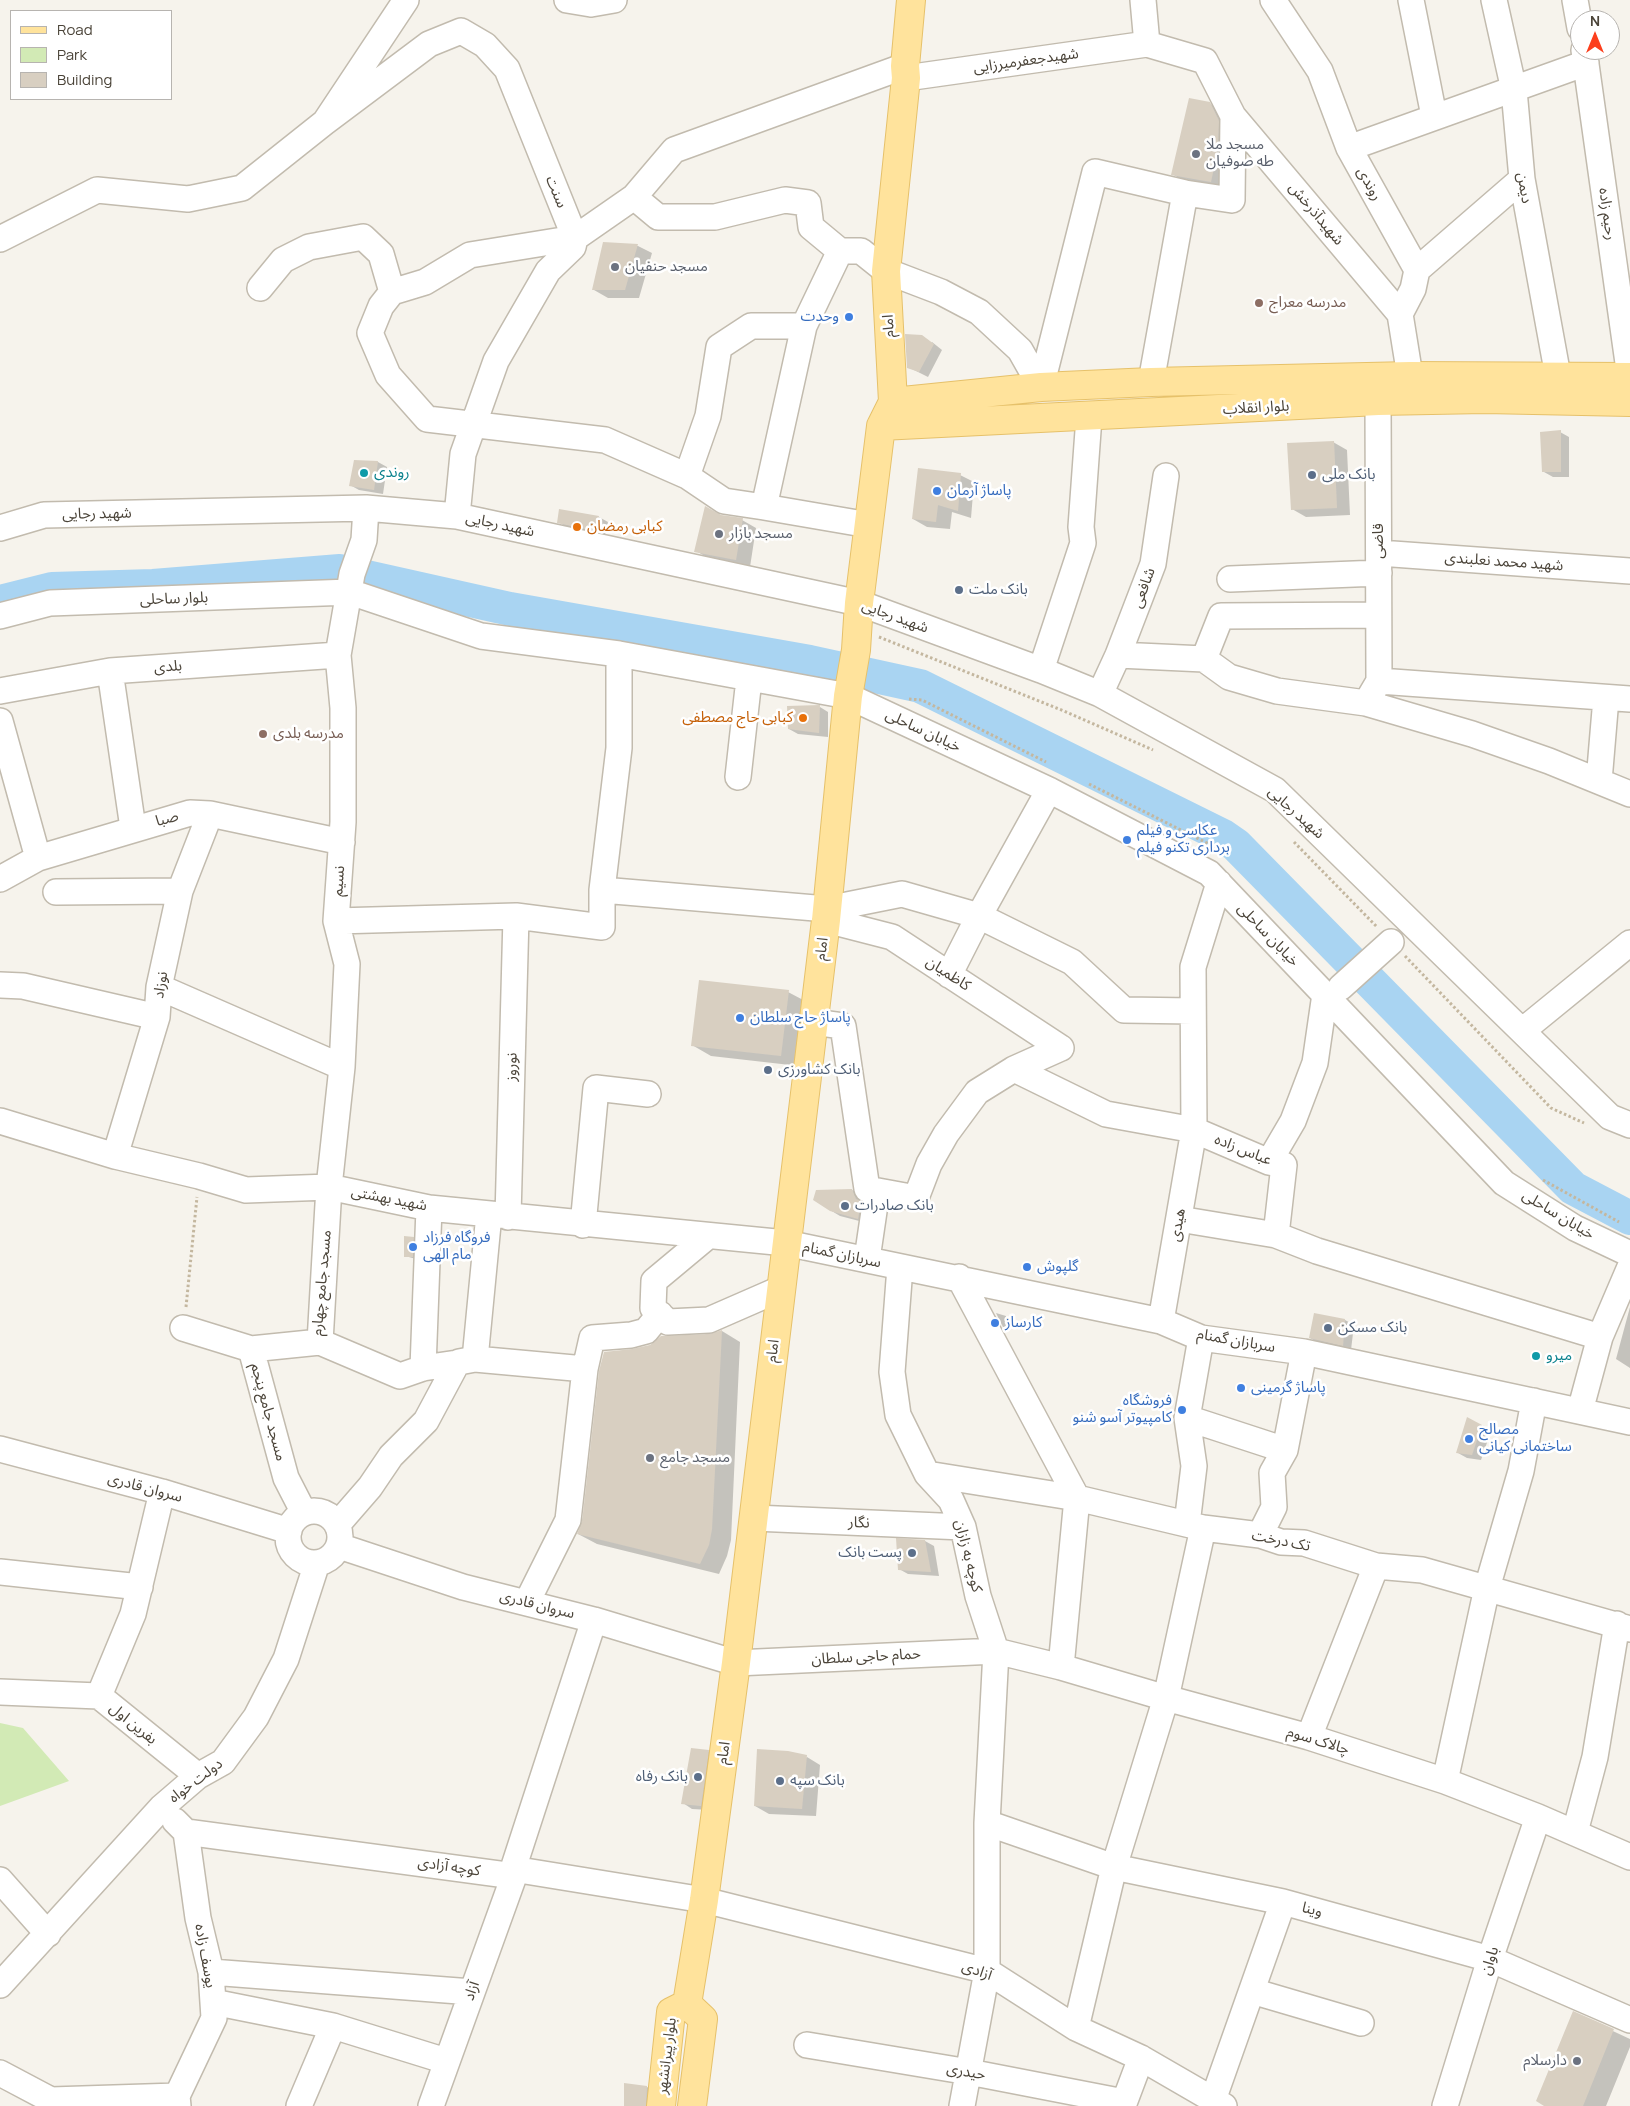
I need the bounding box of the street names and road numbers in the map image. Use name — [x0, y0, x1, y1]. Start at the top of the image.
street label: شهیدجعفرمیرزایی — [972, 45, 1080, 77]
street label: روندی — [1352, 164, 1386, 204]
street label: دیمن — [1513, 171, 1535, 205]
street label: سنت — [541, 173, 571, 211]
street label: شهیدآذرخش — [1285, 179, 1347, 249]
street label: رحیم زاده — [1594, 187, 1620, 241]
street label: امام — [879, 314, 899, 338]
street label: بلوار انقلاب — [1222, 397, 1290, 419]
street label: شهید رجایی — [62, 504, 132, 524]
street label: شهید رجایی — [464, 509, 536, 541]
street label: قاضی — [1370, 523, 1388, 559]
street label: شهید محمد نعلبندی — [1444, 549, 1564, 575]
street label: شافعی — [1128, 565, 1160, 611]
street label: بلوار ساحلی — [140, 589, 208, 609]
street label: شهید رجایی — [859, 597, 931, 637]
street label: بلدی — [153, 657, 183, 677]
street label: خیابان ساحلی — [883, 706, 963, 756]
street label: شهید رجایی — [1264, 783, 1328, 843]
street label: صبا — [154, 807, 180, 831]
street label: نسیم — [329, 865, 349, 897]
street label: خیابان ساحلی — [1233, 900, 1303, 970]
street label: امام — [812, 936, 832, 962]
street label: کاظمیان — [922, 953, 974, 995]
street label: نوزاد — [150, 970, 172, 1000]
street label: نوروز — [503, 1052, 521, 1082]
street label: عباس زاده — [1212, 1130, 1274, 1170]
street label: شهید بهشتی — [350, 1183, 428, 1215]
street label: خیابان ساحلی — [1519, 1186, 1597, 1244]
street label: هیدی — [1166, 1207, 1190, 1243]
street label: مسجد جامع چهارم — [308, 1229, 336, 1337]
street label: سربازان گمنام — [801, 1238, 883, 1272]
street label: سربازان گمنام — [1195, 1325, 1277, 1357]
street label: امام — [763, 1338, 783, 1364]
street label: مسجد جامع پنجم — [246, 1361, 290, 1463]
street label: سروان قادری — [106, 1469, 184, 1507]
street label: نگار — [848, 1514, 870, 1532]
street label: کوچه به زازان — [950, 1518, 986, 1594]
street label: تک درخت — [1250, 1526, 1312, 1556]
street label: سروان قادری — [498, 1587, 576, 1623]
street label: حمام حاجی سلطان — [811, 1645, 921, 1669]
street label: بفرین اول — [106, 1699, 160, 1749]
street label: چالاک سوم — [1285, 1723, 1351, 1759]
street label: امام — [713, 1740, 735, 1766]
street label: دولت خواه — [166, 1755, 226, 1807]
street label: کوچه آزادی — [416, 1854, 482, 1880]
street label: وینا — [1300, 1899, 1324, 1921]
street label: یوسف زاده — [191, 1923, 219, 1989]
street label: باوان — [1477, 1944, 1503, 1978]
street label: آزادی — [959, 1957, 995, 1985]
street label: آزاد — [460, 1979, 484, 2003]
street label: بلوار پیرانشهر — [653, 2017, 681, 2095]
street label: حیدری — [945, 2060, 987, 2084]

